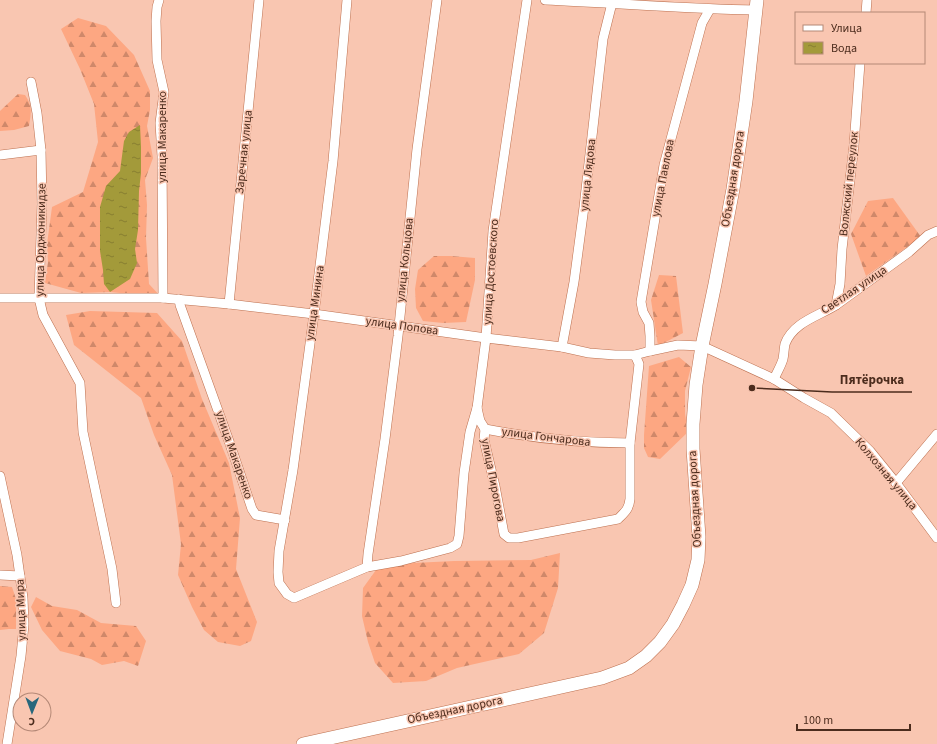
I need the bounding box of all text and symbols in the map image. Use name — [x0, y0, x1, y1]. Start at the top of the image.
legend — [795, 12, 925, 64]
text: Улица — [831, 20, 862, 37]
text: Вода — [831, 40, 857, 57]
street label: улица Макаренко — [154, 91, 171, 183]
street label: Заречная улица — [231, 109, 257, 195]
street label: Объездная дорога — [717, 130, 749, 228]
street label: Волжский переулок — [835, 131, 863, 237]
street label: улица Лядова — [576, 138, 600, 212]
street label: улица Павлова — [647, 138, 679, 218]
street label: улица Орджоникидзе — [32, 183, 50, 297]
street label: улица Кольцова — [392, 217, 418, 303]
street label: улица Достоевского — [479, 219, 503, 325]
street label: Светлая улица — [818, 262, 890, 318]
street label: улица Минина — [301, 264, 329, 342]
street label: улица Попова — [364, 312, 440, 340]
callout: Пятёрочка — [832, 367, 912, 392]
text: Пятёрочка — [840, 371, 904, 389]
street label: улица Макаренко — [211, 409, 257, 501]
street label: улица Гончарова — [501, 423, 591, 451]
street label: Колхозная улица — [851, 434, 921, 514]
street label: улица Пирогова — [477, 437, 509, 523]
street label: Объездная дорога — [684, 450, 706, 548]
street label: улица Мира — [11, 579, 31, 641]
north arrow — [12, 692, 52, 732]
street label: Объездная дорога — [406, 692, 504, 728]
scale bar — [797, 706, 910, 732]
text: 100 m — [803, 712, 833, 729]
text: С — [28, 714, 35, 729]

